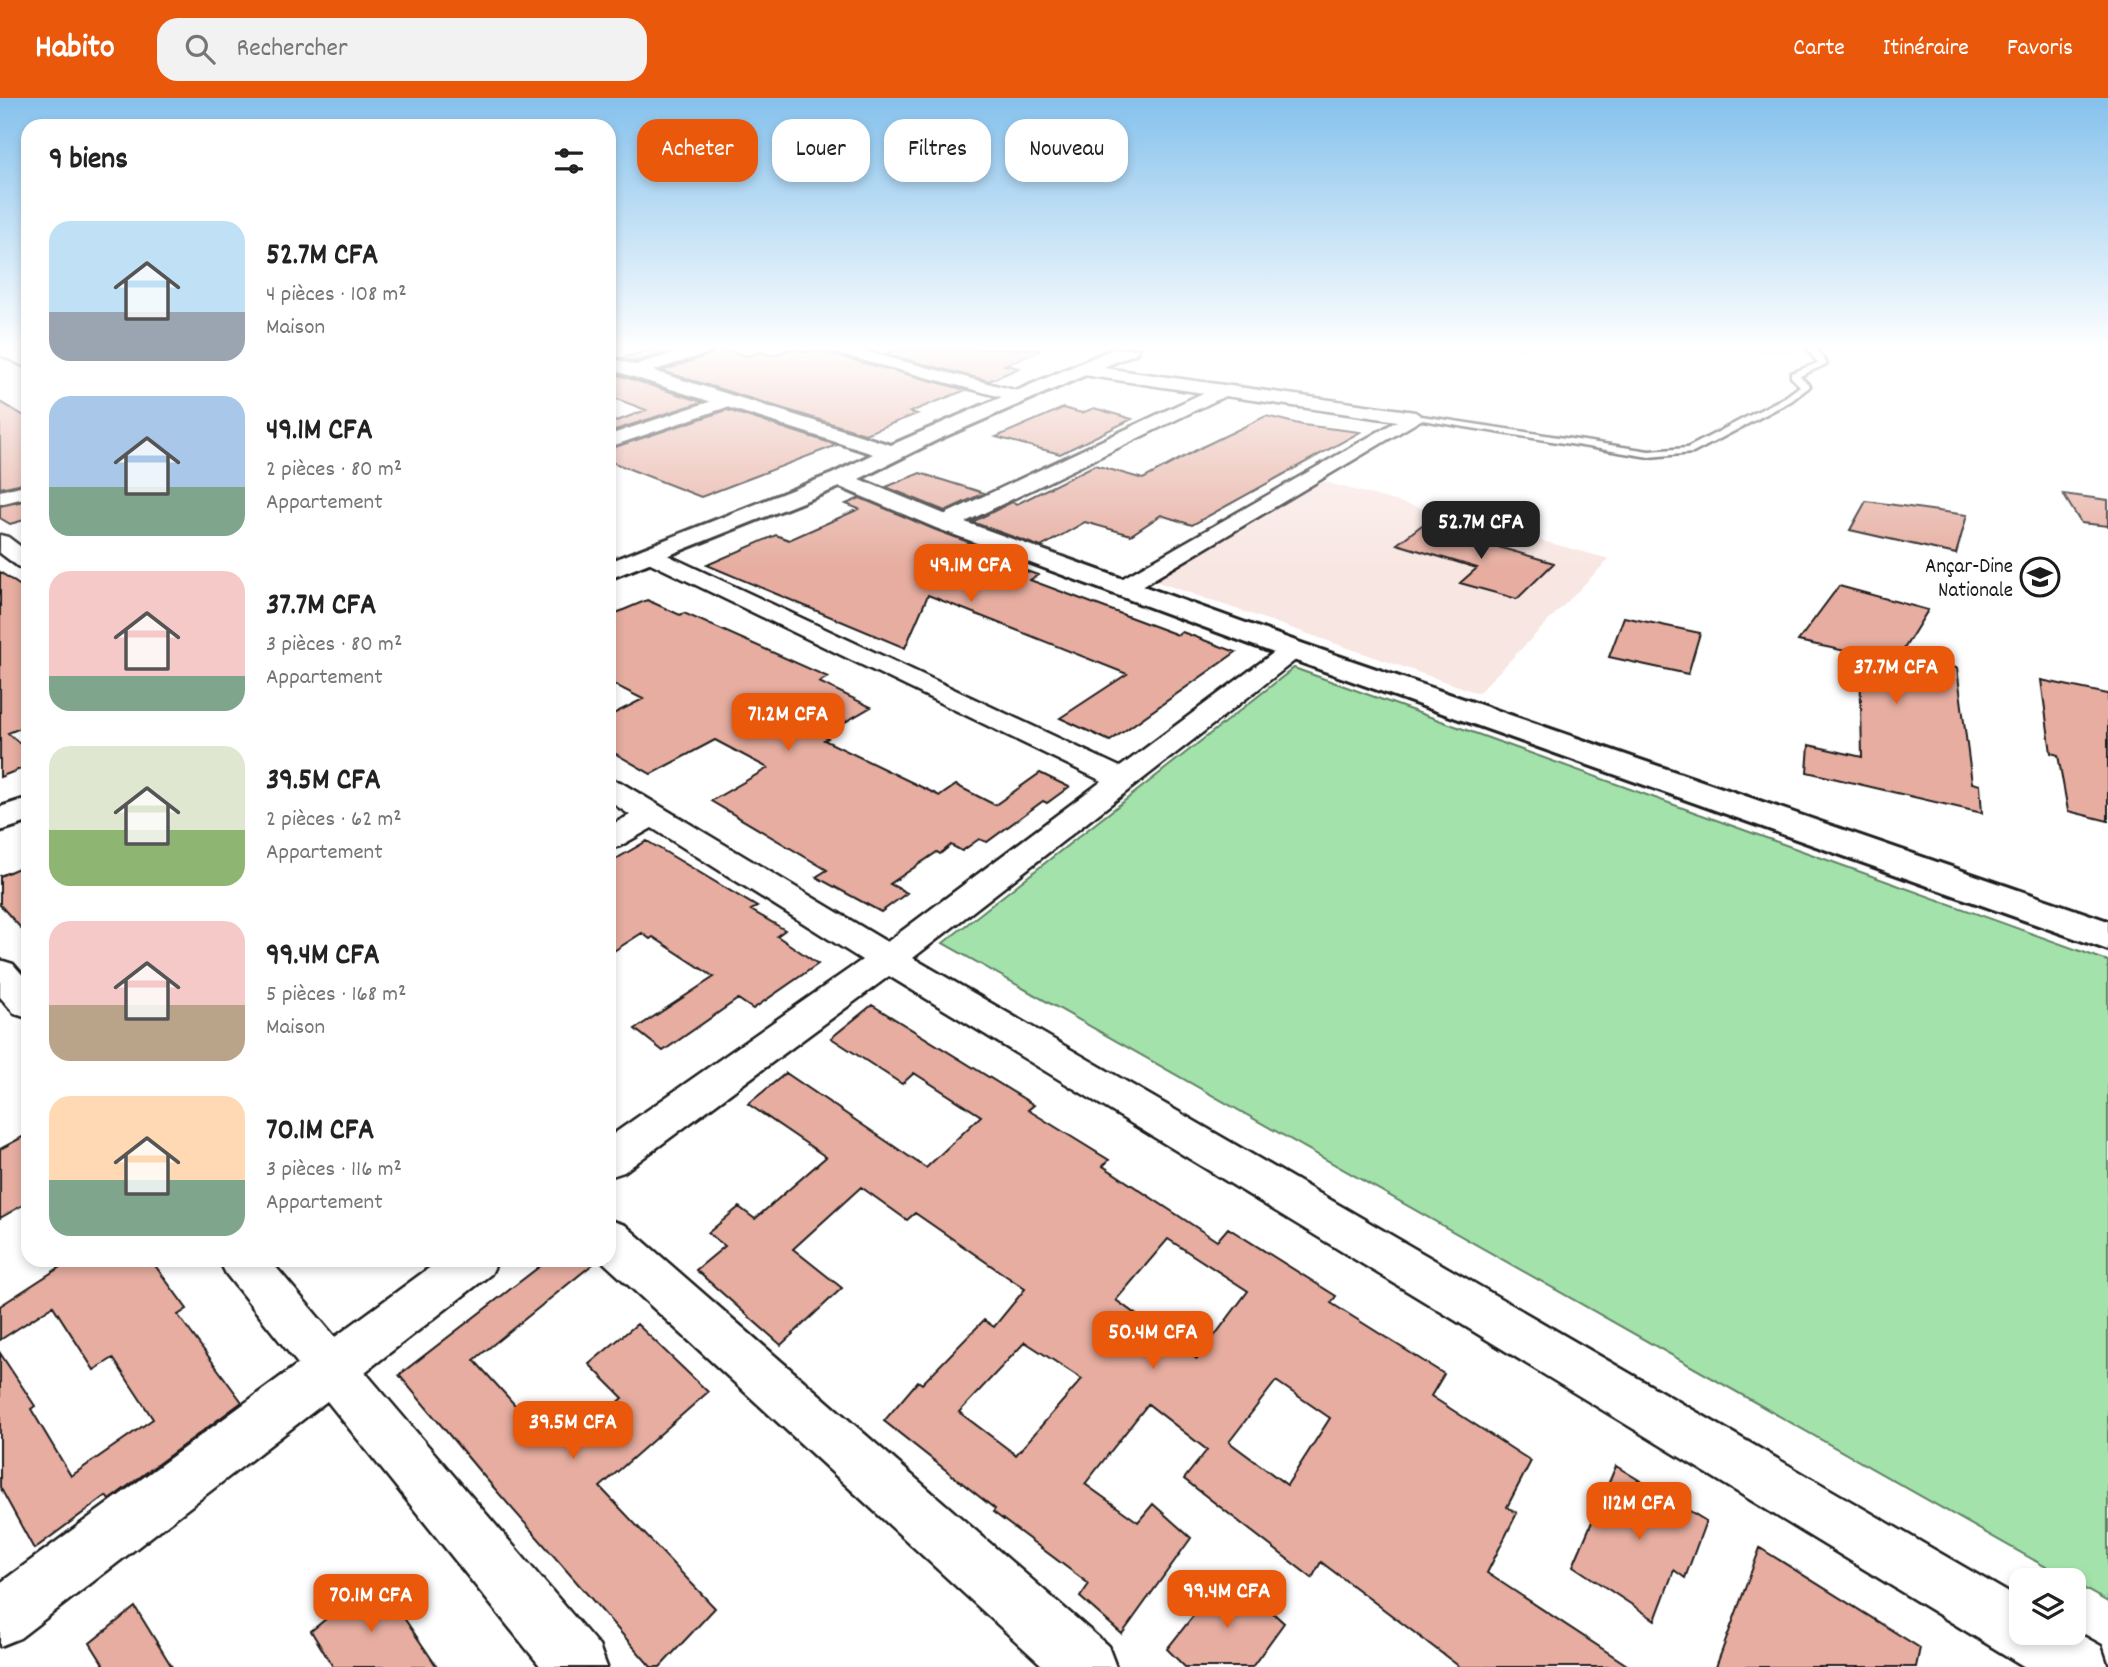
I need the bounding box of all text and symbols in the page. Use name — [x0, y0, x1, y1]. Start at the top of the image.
search box — [157, 18, 647, 81]
text: Habito — [35, 26, 115, 73]
icon: search — [181, 30, 219, 68]
text: Rechercher — [237, 31, 348, 68]
text: Carte — [1793, 32, 1845, 66]
text: Itinéraire — [1883, 32, 1969, 66]
text: Favoris — [2007, 32, 2073, 66]
chip: Acheter — [637, 119, 758, 182]
chip: Louer — [772, 119, 870, 182]
chip: Filtres — [884, 119, 991, 182]
chip: Nouveau — [1005, 119, 1128, 182]
text: 9 biens — [49, 140, 128, 183]
icon: filters — [550, 142, 588, 180]
text: 52.7M CFA — [266, 236, 379, 279]
icon: home — [105, 249, 189, 333]
text: 4 pièces · 108 m² — [266, 279, 407, 312]
text: Maison — [266, 312, 325, 345]
text: 49.1M CFA — [266, 411, 373, 454]
icon: home — [105, 424, 189, 508]
text: 2 pièces · 80 m² — [266, 454, 402, 487]
text: Appartement — [266, 487, 383, 520]
pin: 52.7M CFA — [1401, 502, 1561, 561]
text: 52.7M CFA — [1438, 507, 1524, 540]
pin: 49.1M CFA — [891, 545, 1051, 604]
text: 49.1M CFA — [930, 550, 1012, 583]
place label: Ançar-Dine Nationale — [1925, 553, 2013, 607]
school or university icon: Ançar-Dine Nationale — [2019, 556, 2061, 598]
text: 37.7M CFA — [266, 586, 376, 629]
icon: home — [105, 599, 189, 683]
text: 3 pièces · 80 m² — [266, 629, 402, 662]
pin: 37.7M CFA — [1816, 646, 1976, 706]
text: 37.7M CFA — [1854, 652, 1938, 685]
text: Appartement — [266, 662, 383, 695]
pin: 71.2M CFA — [708, 694, 868, 753]
text: 71.2M CFA — [748, 699, 828, 732]
text: 39.5M CFA — [266, 761, 381, 804]
icon: home — [105, 774, 189, 858]
text: 2 pièces · 62 m² — [266, 804, 402, 837]
text: Appartement — [266, 837, 383, 870]
text: 99.4M CFA — [266, 936, 380, 979]
icon: home — [105, 949, 189, 1033]
text: 5 pièces · 168 m² — [266, 979, 406, 1012]
text: Maison — [266, 1012, 325, 1045]
text: 70.1M CFA — [266, 1111, 374, 1154]
icon: home — [105, 1124, 189, 1208]
text: 3 pièces · 116 m² — [266, 1154, 402, 1187]
text: Appartement — [266, 1187, 383, 1220]
pin: 50.4M CFA — [1073, 1312, 1233, 1371]
text: 50.4M CFA — [1108, 1317, 1198, 1350]
pin: 39.5M CFA — [493, 1402, 653, 1461]
text: 39.5M CFA — [529, 1407, 617, 1440]
pin: 112M CFA — [1567, 1482, 1711, 1542]
text: 112M CFA — [1602, 1488, 1676, 1521]
map controls — [2009, 1568, 2086, 1645]
button: layers — [2009, 1568, 2086, 1645]
pin: 99.4M CFA — [1147, 1570, 1307, 1630]
pin: 70.1M CFA — [291, 1574, 451, 1634]
text: 99.4M CFA — [1183, 1576, 1271, 1609]
text: 70.1M CFA — [329, 1580, 413, 1613]

